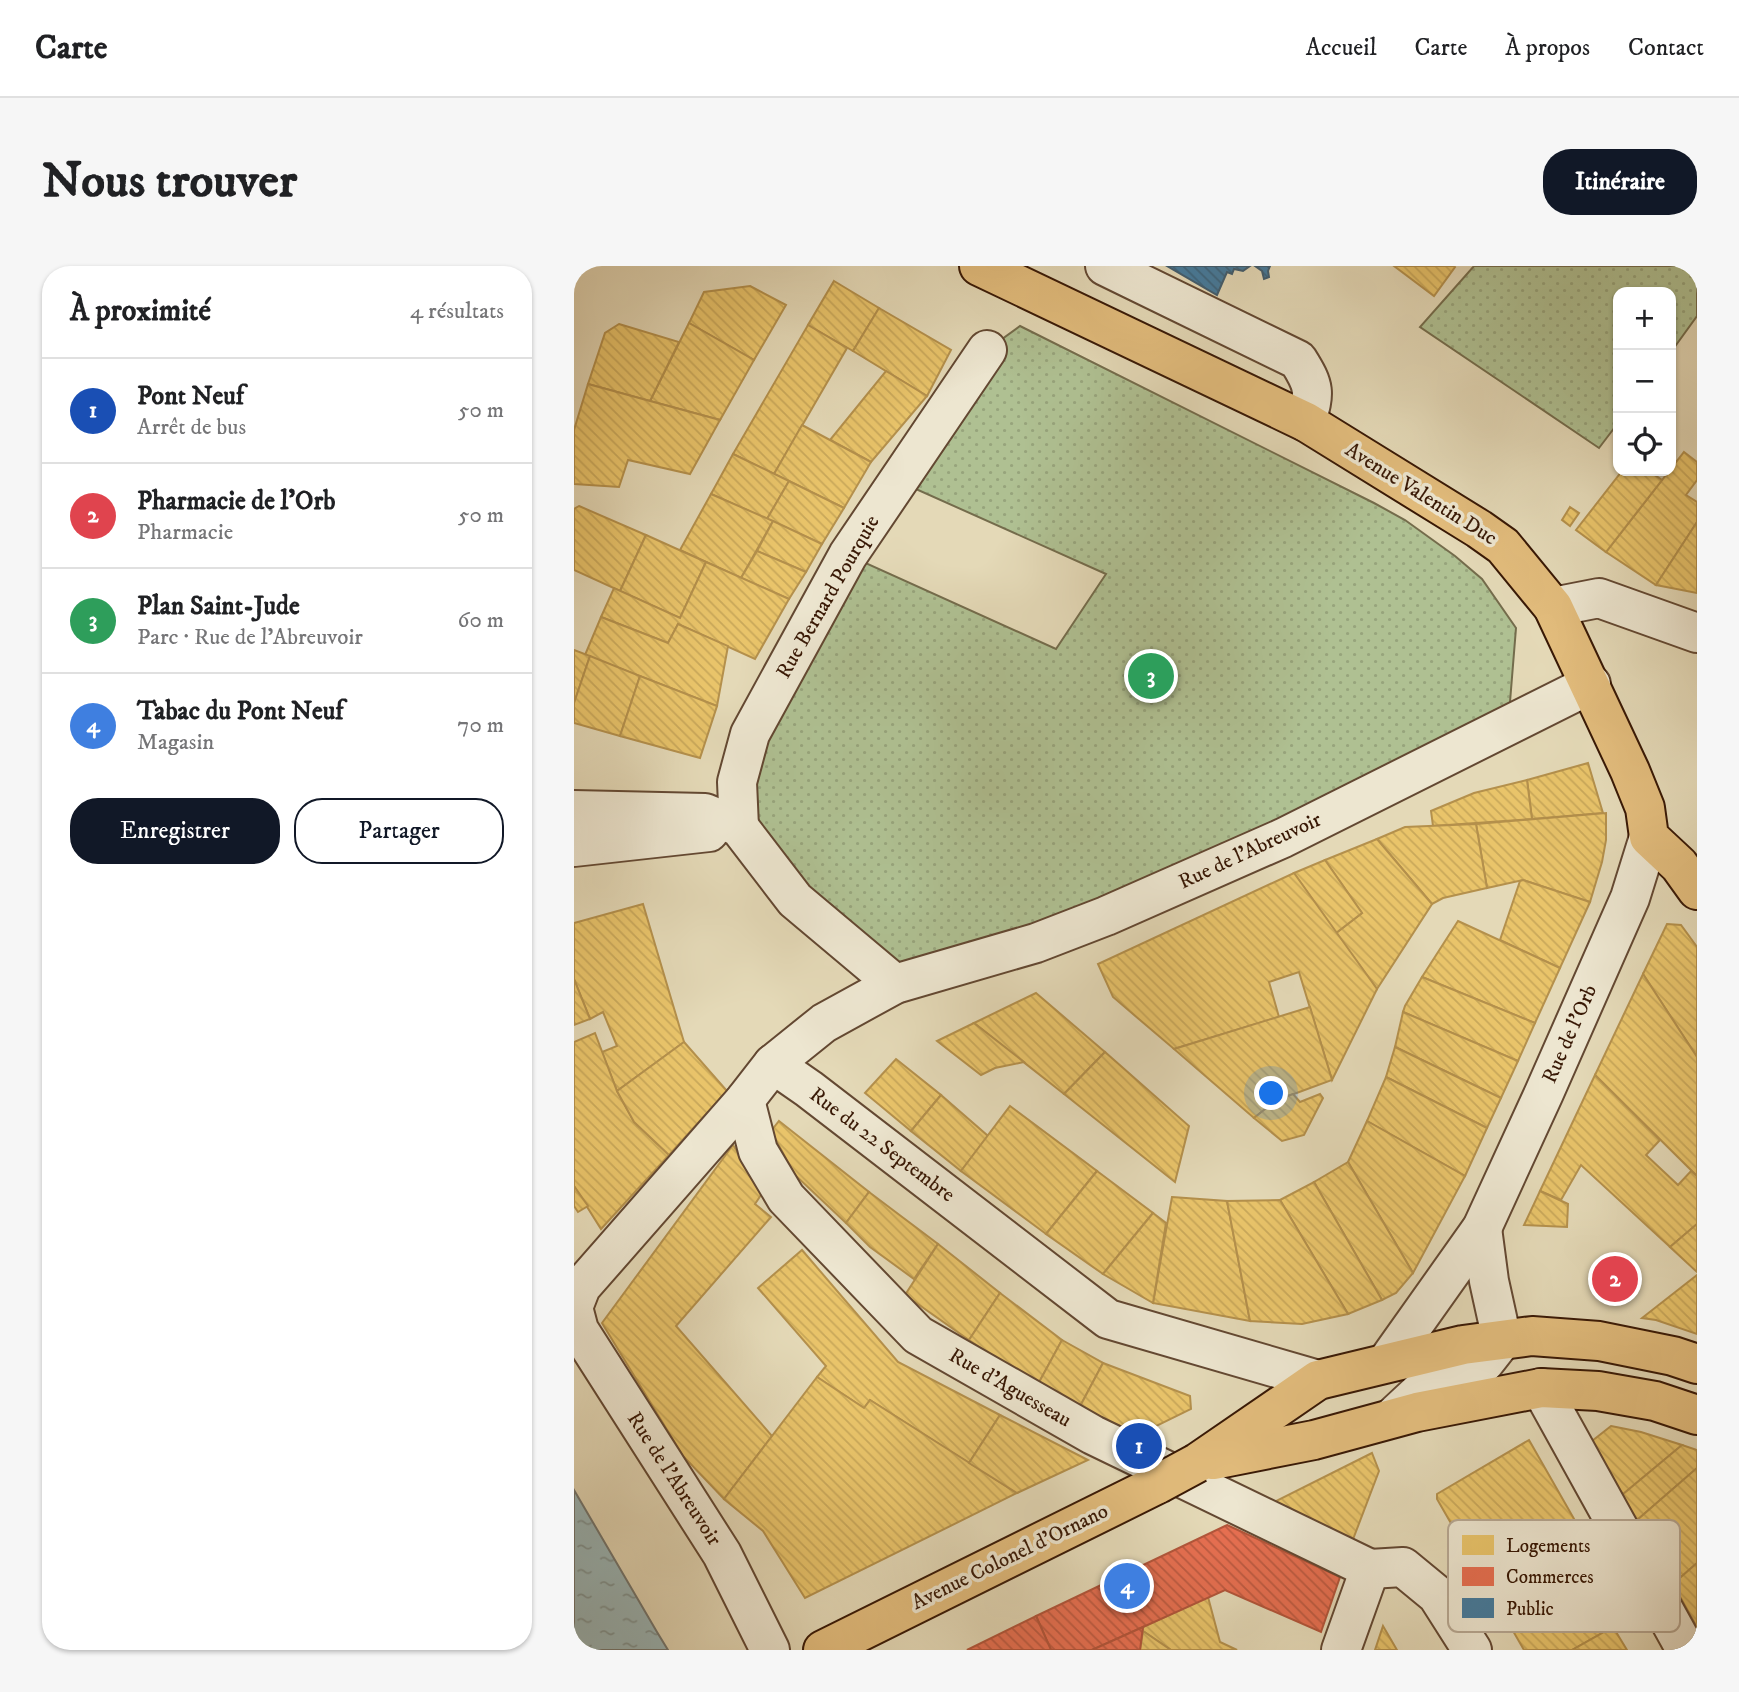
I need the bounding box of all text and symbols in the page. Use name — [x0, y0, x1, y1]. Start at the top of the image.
text: Carte — [35, 28, 107, 69]
text: Accueil — [1306, 33, 1377, 63]
text: Carte — [1415, 33, 1467, 63]
text: À propos — [1505, 33, 1590, 63]
text: Contact — [1628, 33, 1704, 63]
button: Itinéraire — [1543, 149, 1697, 215]
text: Nous trouver — [42, 151, 297, 213]
map controls — [1613, 287, 1676, 476]
button: + — [1613, 287, 1676, 350]
text: À proximité — [70, 293, 211, 330]
text: 4 résultats — [410, 297, 504, 326]
button: − — [1613, 350, 1676, 413]
text: Pont Neuf — [137, 380, 244, 413]
text: 1 — [89, 396, 97, 425]
text: 50 m — [458, 396, 504, 425]
text: Arrêt de bus — [137, 413, 246, 442]
button: locate — [1613, 413, 1676, 476]
street label: Avenue Valentin Duc — [1340, 437, 1502, 551]
text: Pharmacie de l'Orb — [137, 485, 335, 518]
text: 2 — [87, 501, 99, 530]
text: 50 m — [458, 501, 504, 530]
street label: Rue Bernard Pourquie — [771, 510, 885, 683]
text: Pharmacie — [137, 518, 233, 547]
text: Plan Saint-Jude — [137, 590, 300, 623]
text: 3 — [89, 606, 97, 635]
text: 60 m — [457, 606, 504, 635]
text: Parc · Rue de l'Abreuvoir — [137, 623, 363, 652]
pin: 3 — [1128, 650, 1174, 702]
text: Tabac du Pont Neuf — [137, 695, 344, 728]
text: 4 — [86, 711, 100, 740]
text: 70 m — [457, 711, 504, 740]
text: Magasin — [137, 728, 214, 757]
button: Enregistrer — [70, 798, 280, 864]
button: Partager — [294, 798, 504, 864]
street label: Rue de l'Abreuvoir — [1175, 807, 1326, 895]
street label: Rue de l'Orb — [1537, 981, 1603, 1087]
your location — [1254, 1076, 1288, 1110]
street label: Rue du 22 Septembre — [804, 1082, 960, 1208]
pin: 2 — [1592, 1253, 1638, 1305]
street label: Rue d'Aguesseau — [944, 1343, 1076, 1433]
street label: Rue de l'Abreuvoir — [621, 1407, 727, 1551]
pin: 1 — [1116, 1420, 1162, 1472]
street label: Avenue Colonel d'Ornano — [907, 1498, 1113, 1616]
legend — [1448, 1520, 1680, 1632]
text: Logements — [1506, 1535, 1590, 1558]
pin: 4 — [1104, 1560, 1150, 1612]
text: Commerces — [1506, 1566, 1594, 1589]
text: Public — [1506, 1598, 1554, 1621]

